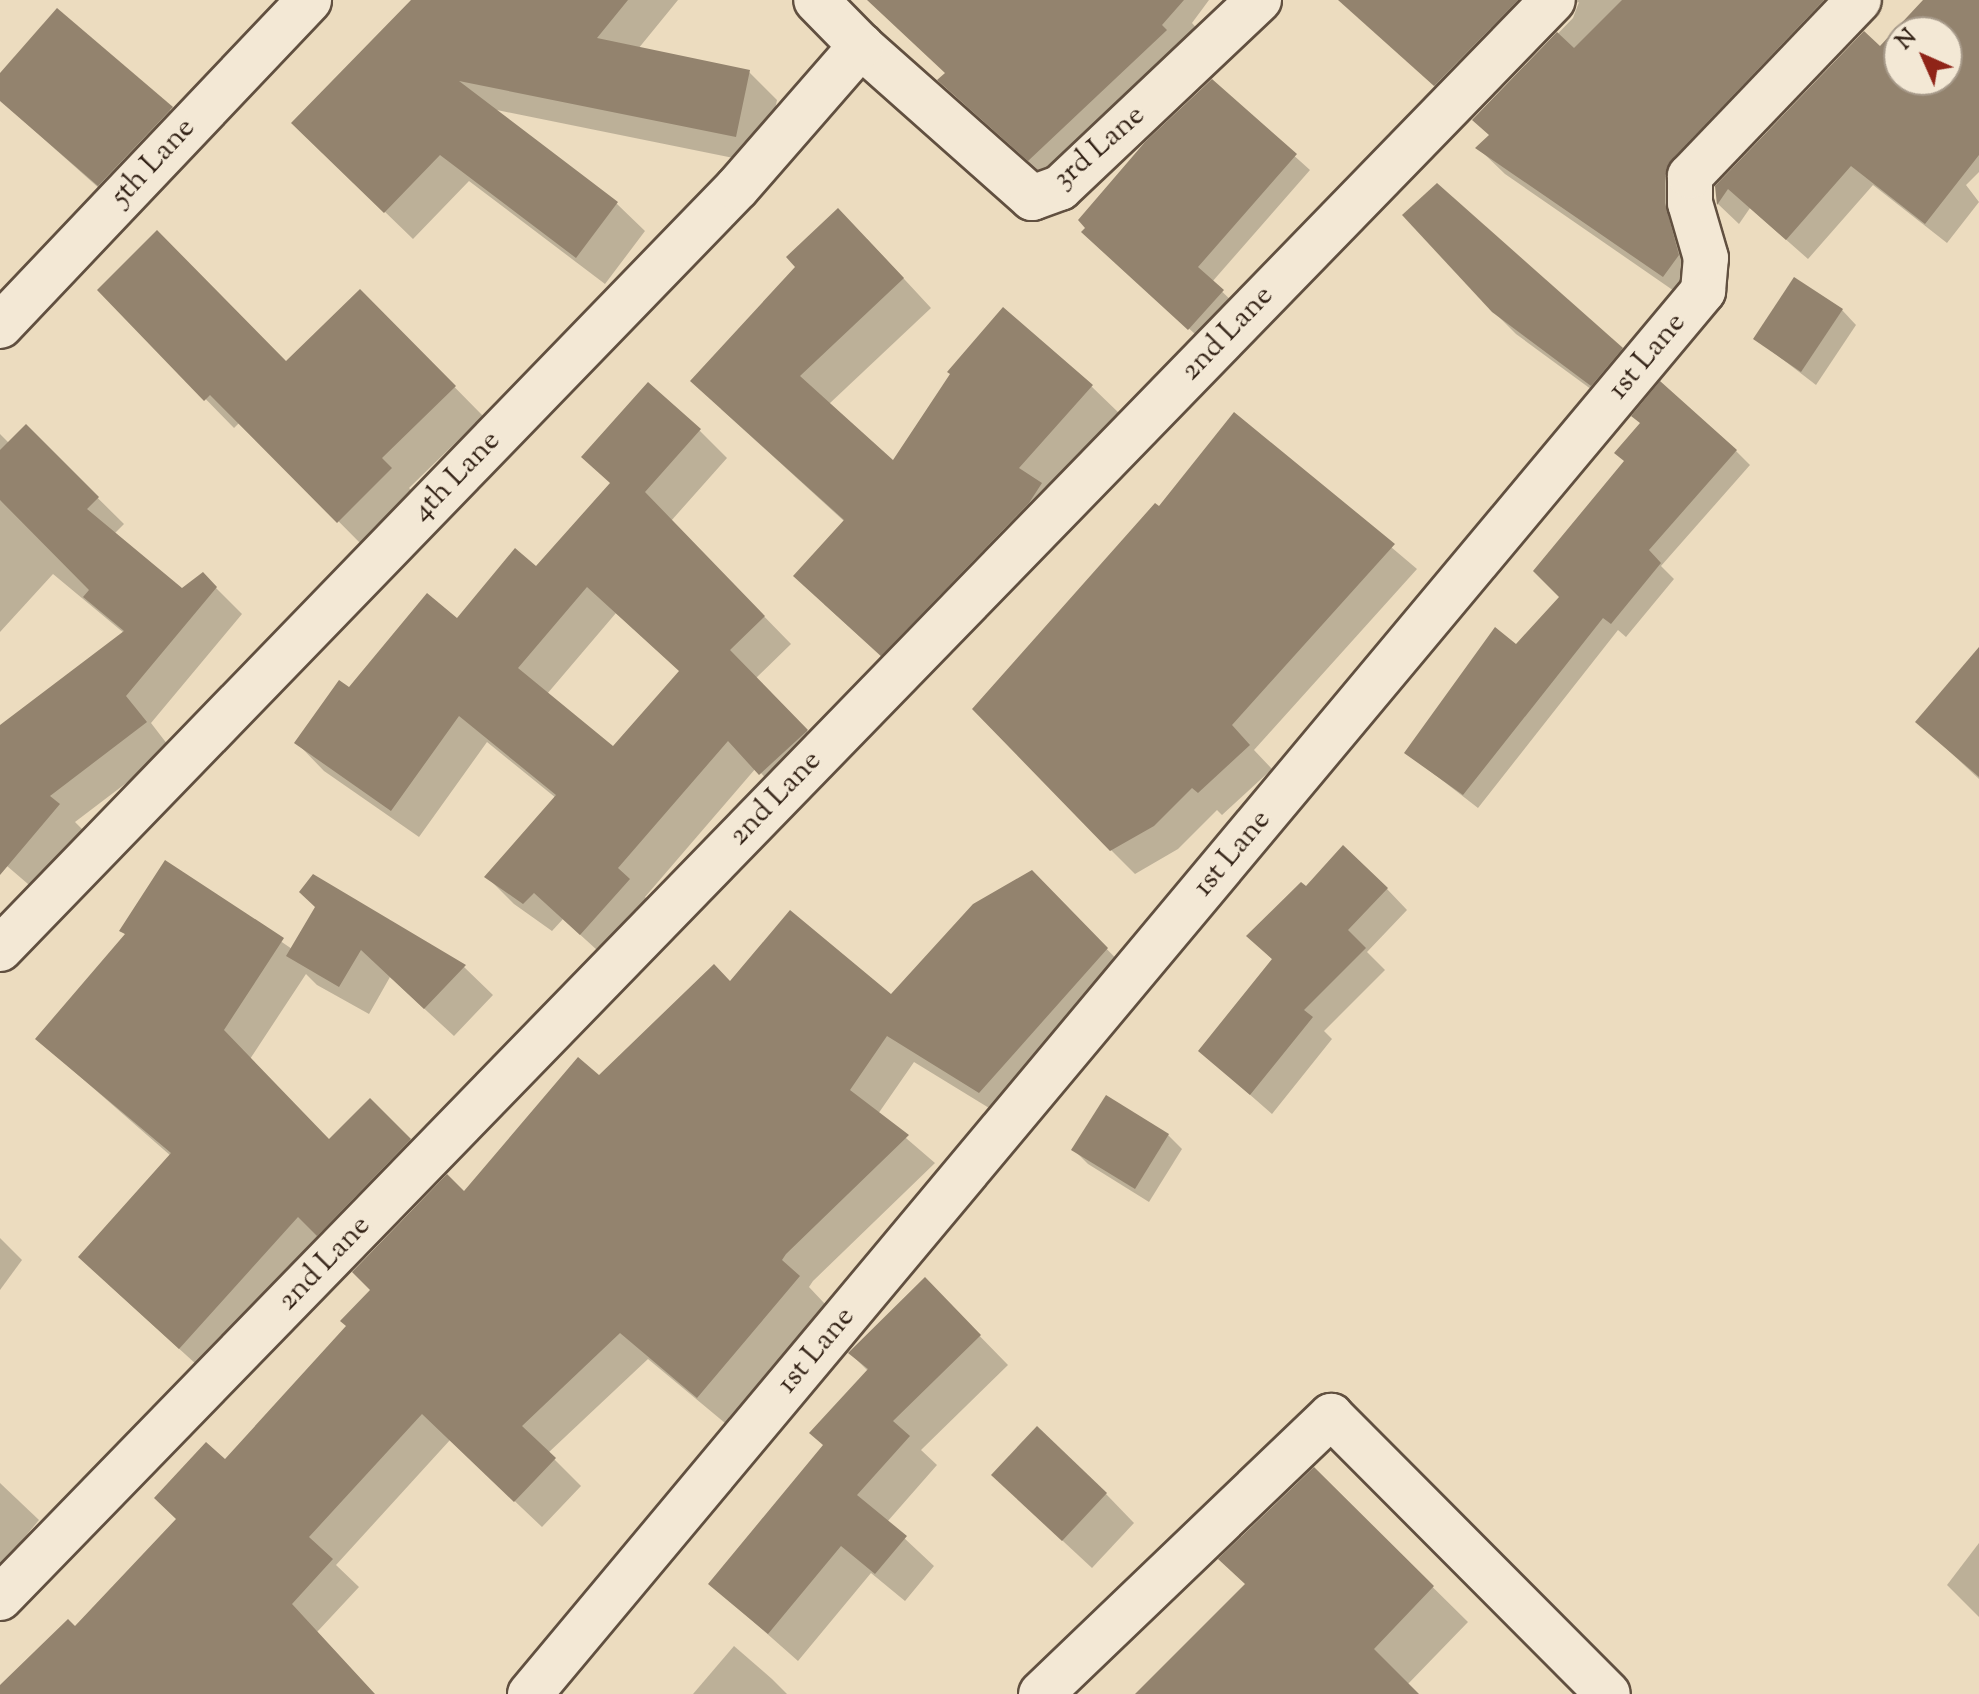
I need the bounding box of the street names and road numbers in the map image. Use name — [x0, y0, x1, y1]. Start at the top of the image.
street label: 3rd Lane — [1047, 98, 1153, 198]
street label: 5th Lane — [104, 111, 204, 215]
street label: 2nd Lane — [1174, 279, 1282, 389]
street label: 1st Lane — [1601, 306, 1695, 408]
street label: 4th Lane — [405, 424, 509, 530]
street label: 2nd Lane — [722, 744, 830, 854]
street label: 1st Lane — [1186, 803, 1280, 905]
street label: 2nd Lane — [271, 1209, 379, 1319]
street label: 1st Lane — [770, 1300, 864, 1402]

